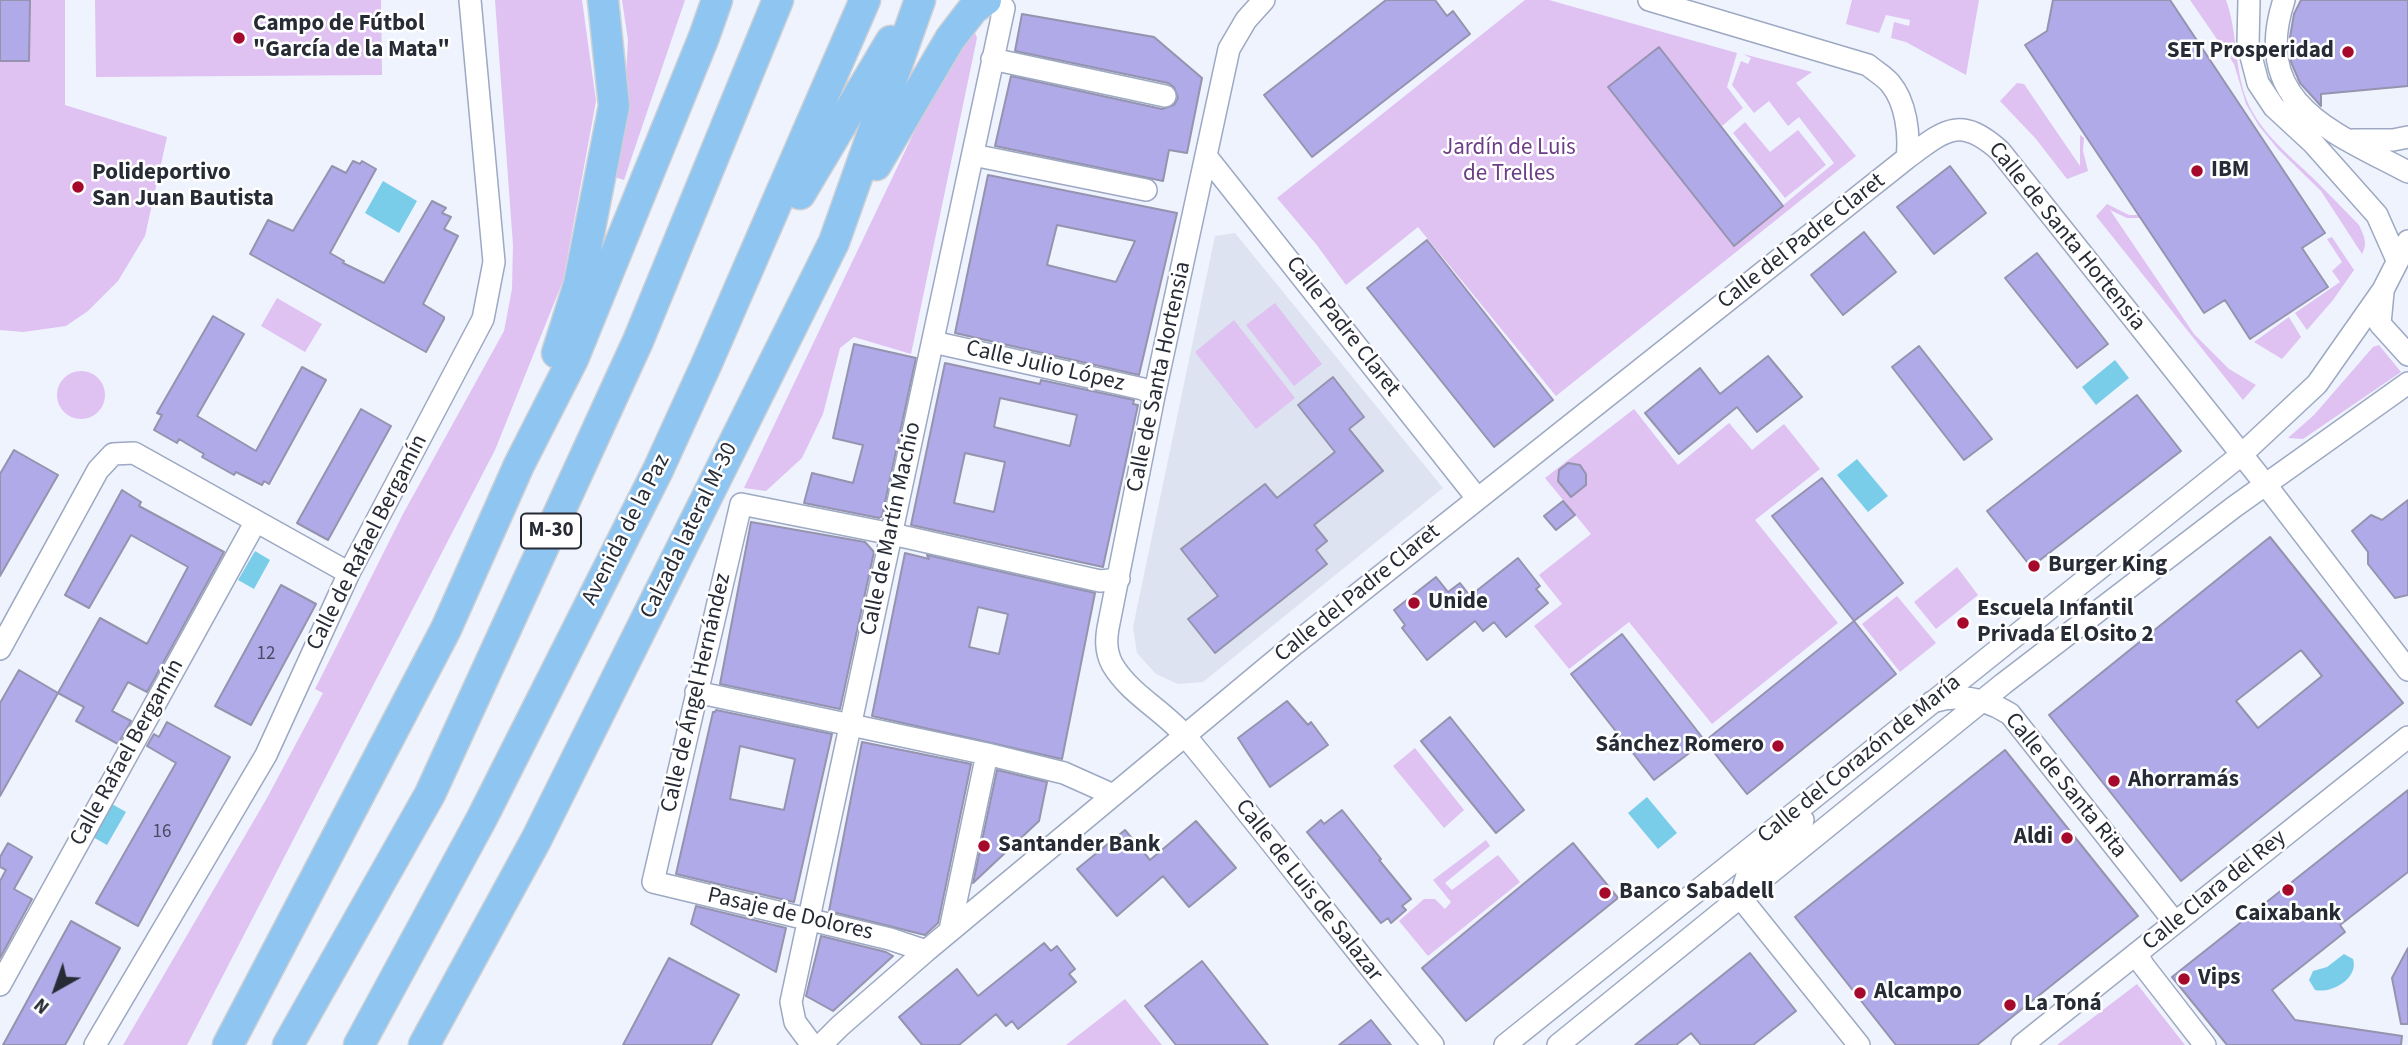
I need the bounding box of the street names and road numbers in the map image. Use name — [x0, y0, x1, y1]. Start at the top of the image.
street label: Calle de Santa Hortensia — [1981, 137, 2151, 337]
street label: Calle del Padre Claret — [1713, 168, 1891, 316]
street label: Calle Padre Claret — [1279, 252, 1405, 402]
street label: Calle de Santa Hortensia — [1122, 259, 1198, 495]
street label: Calle Julio López — [963, 335, 1127, 399]
street label: Calle de Martín Machio — [856, 420, 928, 638]
street label: Calle de Rafael Bergamín — [302, 431, 434, 655]
street label: Calzada lateral M-30 — [635, 438, 745, 624]
street label: Avenida de la Paz — [577, 450, 677, 610]
road number: M-30 — [521, 514, 581, 548]
street label: Calle del Padre Claret — [1270, 519, 1446, 669]
street label: Calle de Ángel Hernández — [656, 571, 738, 815]
street label: Calle Rafael Bergamín — [65, 655, 191, 851]
street label: Calle del Corazón de María — [1753, 670, 1967, 850]
street label: Calle de Santa Rita — [1998, 708, 2132, 864]
street label: Calle de Luis de Salazar — [1228, 794, 1388, 988]
street label: Calle Clara del Rey — [2138, 825, 2292, 957]
street label: Pasaje de Dolores — [705, 883, 875, 947]

